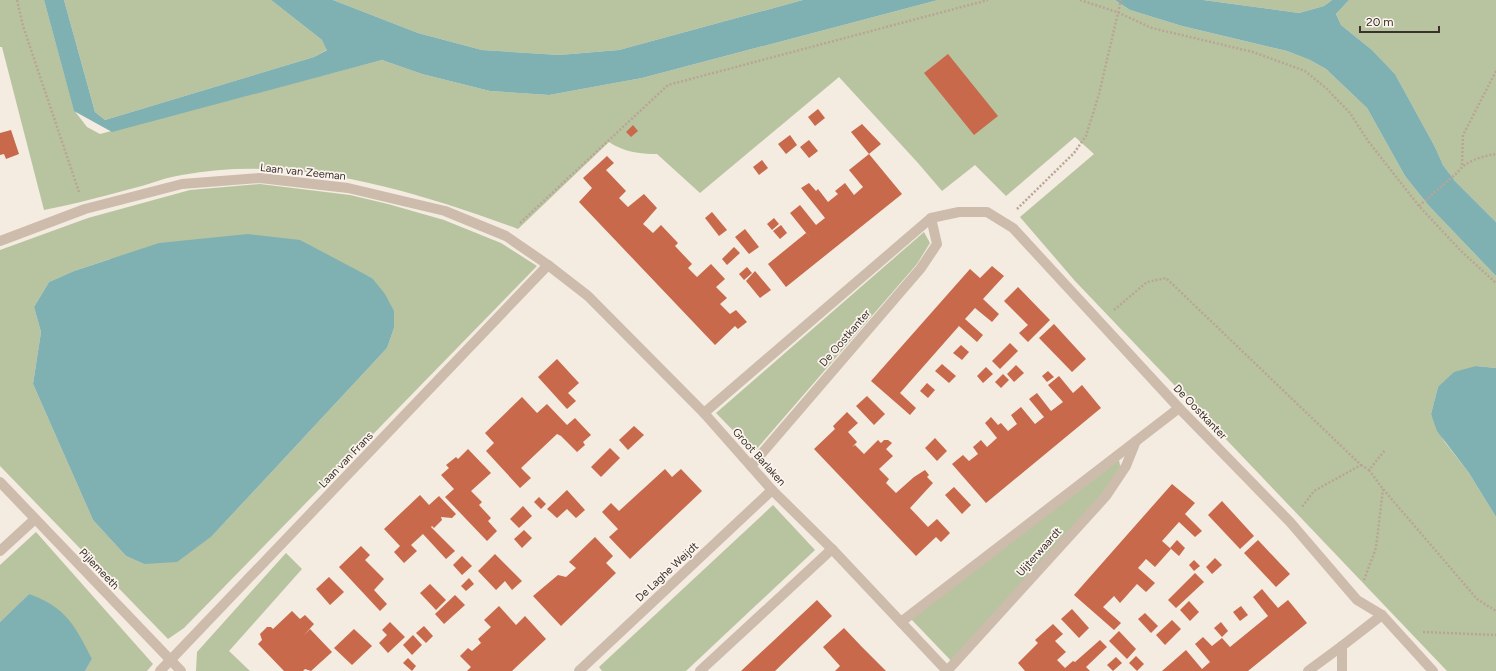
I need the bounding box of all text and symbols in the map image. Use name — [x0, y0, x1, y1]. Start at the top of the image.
scale bar — [1360, 8, 1439, 34]
text: 20 m — [1366, 15, 1394, 29]
street label: Laan van Zeeman — [260, 161, 346, 183]
street label: De Oostkanter — [817, 307, 873, 369]
street label: De Oostkanter — [1171, 382, 1230, 442]
street label: Groot Barlaken — [730, 425, 788, 489]
street label: Laan van Frans — [316, 429, 376, 491]
street label: Uijterwaardt — [1014, 525, 1064, 579]
street label: De Laghe Weijdt — [633, 540, 701, 604]
street label: Pijlemeeth — [76, 546, 122, 592]

